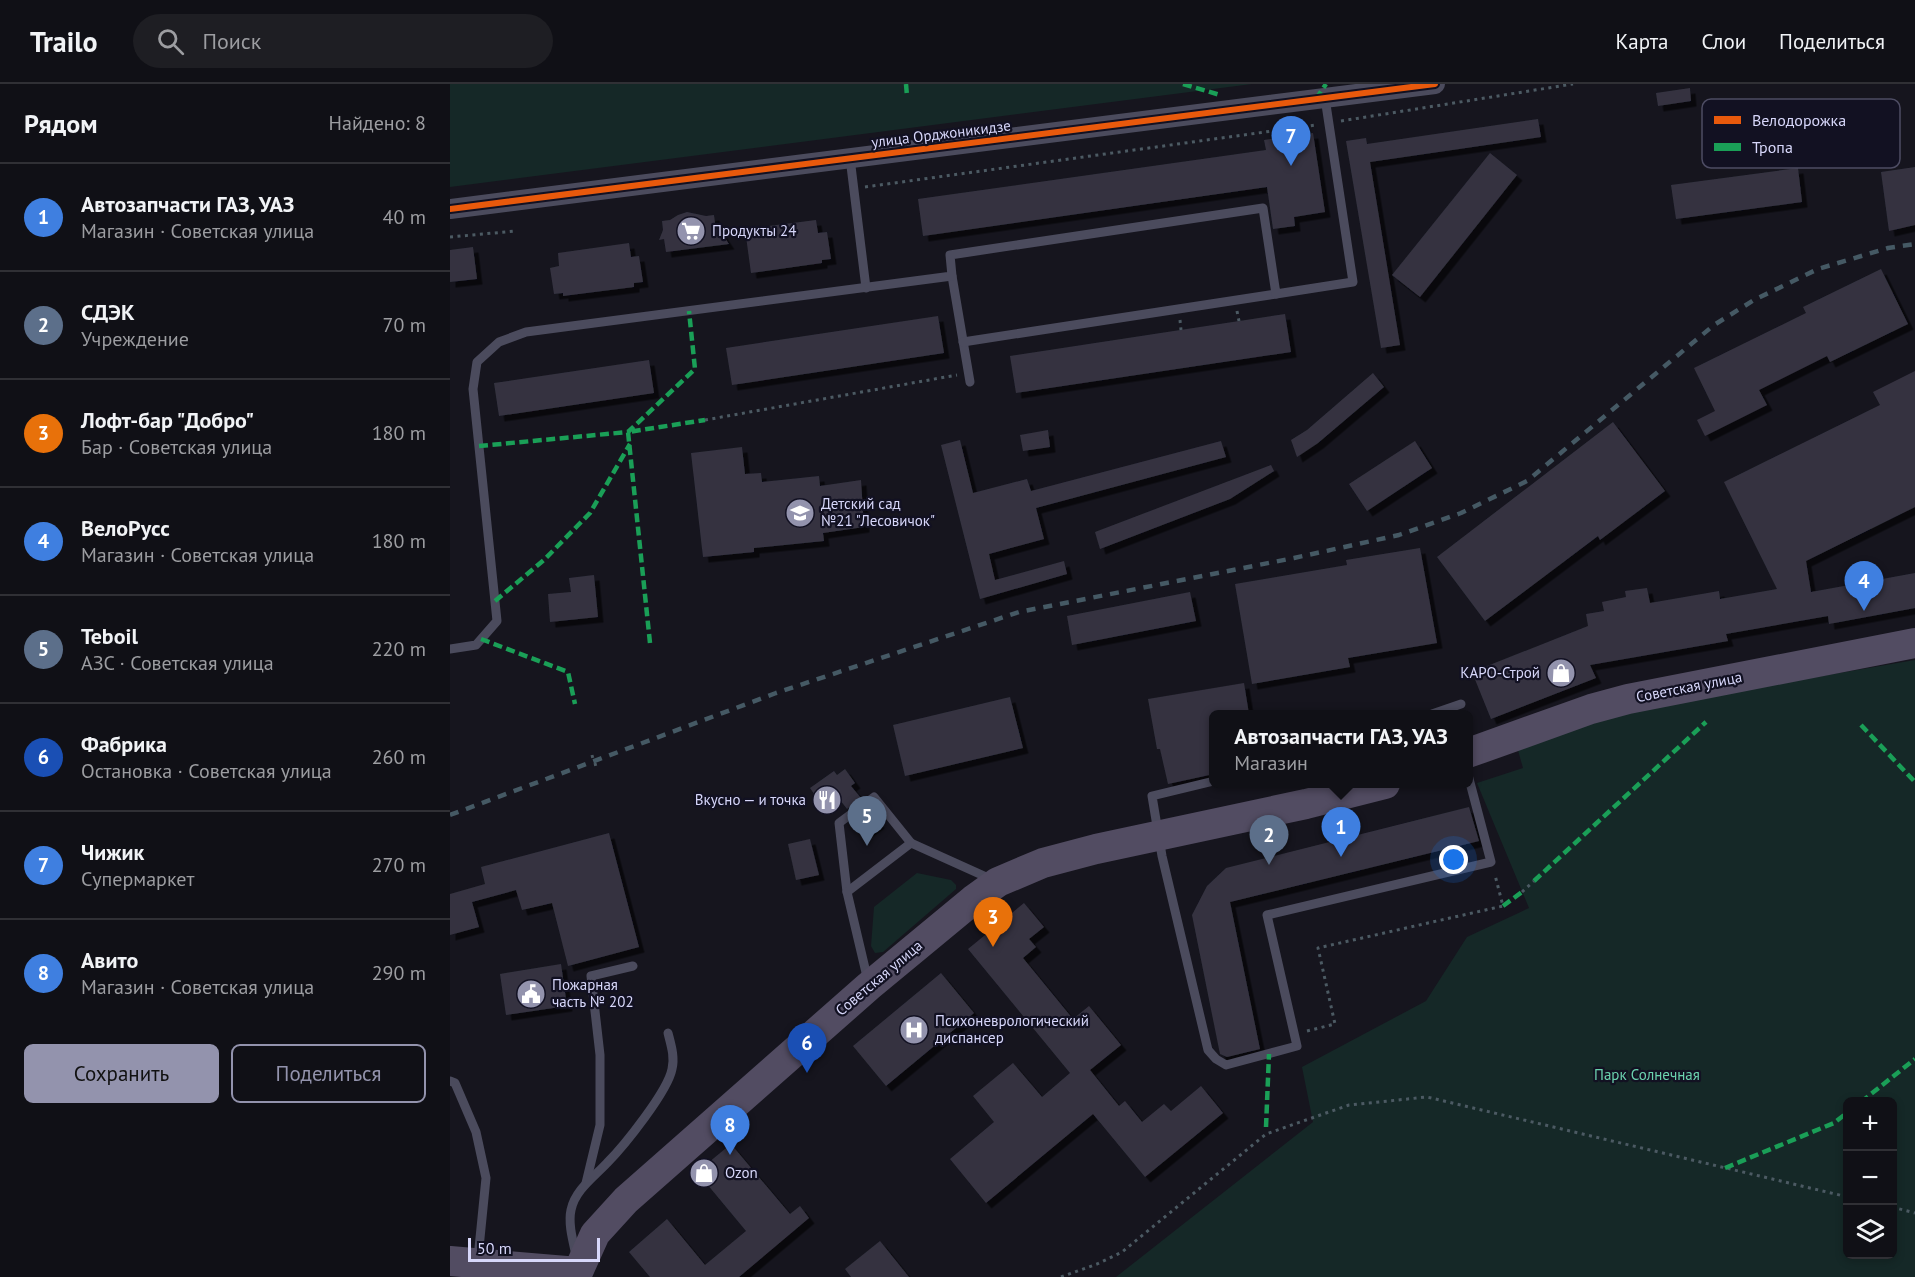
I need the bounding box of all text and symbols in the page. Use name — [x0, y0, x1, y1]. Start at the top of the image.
search box — [133, 14, 553, 68]
text: Trailo — [30, 23, 97, 60]
icon: search — [154, 25, 187, 58]
text: Поиск — [202, 27, 261, 55]
text: Карта — [1615, 28, 1668, 55]
text: Слои — [1701, 28, 1746, 55]
text: Поделиться — [1779, 28, 1885, 55]
legend — [1702, 99, 1900, 168]
text: Рядом — [24, 107, 98, 140]
text: Найдено: 8 — [329, 110, 426, 136]
text: Велодорожка — [1752, 110, 1846, 130]
street label: улица Орджоникидзе — [870, 116, 1012, 151]
pin: 7 — [1272, 116, 1310, 166]
text: Тропа — [1752, 137, 1793, 157]
text: Автозапчасти ГАЗ, УАЗ — [81, 190, 294, 218]
text: 1 — [38, 204, 49, 230]
text: 40 m — [383, 204, 426, 230]
supermarket icon: Продукты 24 — [675, 215, 707, 247]
text: Магазин · Советская улица — [81, 218, 314, 244]
place label: Продукты 24 — [712, 221, 796, 240]
text: СДЭК — [81, 298, 135, 326]
text: 2 — [38, 312, 49, 338]
text: 70 m — [383, 312, 426, 338]
text: Учреждение — [81, 326, 189, 352]
text: Лофт-бар "Добро" — [81, 406, 254, 434]
text: 3 — [38, 420, 49, 446]
text: 180 m — [372, 420, 426, 446]
text: Бар · Советская улица — [81, 434, 272, 460]
place label: Детский сад №21 "Лесовичок" — [821, 494, 935, 530]
school or university icon: Детский сад №21 "Лесовичок" — [784, 497, 816, 529]
text: ВелоРусс — [81, 514, 170, 542]
text: 4 — [38, 528, 49, 554]
text: 180 m — [372, 528, 426, 554]
text: Магазин · Советская улица — [81, 542, 314, 568]
pin: 4 — [1844, 562, 1884, 611]
text: Teboil — [81, 622, 138, 650]
text: 5 — [38, 636, 49, 662]
text: 220 m — [372, 636, 426, 662]
text: АЗС · Советская улица — [81, 650, 274, 676]
shop icon: КАРО-Строй — [1545, 657, 1577, 689]
place label: КАРО-Строй — [1460, 663, 1540, 682]
street label: Советская улица — [1634, 667, 1744, 706]
popup — [1209, 710, 1473, 788]
text: Автозапчасти ГАЗ, УАЗ — [1234, 722, 1448, 750]
text: Фабрика — [81, 730, 167, 758]
text: 6 — [38, 744, 49, 770]
text: 260 m — [372, 744, 426, 770]
text: Магазин — [1234, 750, 1308, 776]
text: Остановка · Советская улица — [81, 758, 332, 784]
restaurant icon: Вкусно — и точка — [811, 784, 843, 816]
place label: Вкусно — и точка — [695, 790, 806, 809]
pin: 5 — [848, 796, 886, 846]
pin: 1 — [1322, 808, 1360, 857]
pin: 2 — [1250, 816, 1288, 865]
text: Чижик — [81, 838, 144, 866]
your location — [1439, 845, 1468, 874]
text: 7 — [38, 852, 49, 878]
text: 270 m — [372, 852, 426, 878]
text: Супермаркет — [81, 866, 194, 892]
pin: 3 — [974, 898, 1012, 947]
street label: Советская улица — [831, 936, 926, 1019]
text: Авито — [81, 946, 138, 974]
text: 8 — [38, 960, 49, 986]
text: 290 m — [372, 960, 426, 986]
text: Магазин · Советская улица — [81, 974, 314, 1000]
place label: Пожарная часть № 202 — [552, 975, 634, 1011]
public building icon: Пожарная часть № 202 — [515, 978, 547, 1010]
place label: Психоневрологический диспансер — [935, 1011, 1089, 1047]
hospital icon: Психоневрологический диспансер — [898, 1014, 930, 1046]
pin: 6 — [788, 1024, 826, 1073]
button: Сохранить — [24, 1044, 219, 1103]
button: Поделиться — [231, 1044, 426, 1103]
park label: Парк Солнечная — [1594, 1065, 1700, 1084]
map controls — [1843, 1097, 1897, 1259]
button: + — [1843, 1097, 1897, 1151]
pin: 8 — [710, 1106, 750, 1155]
button: − — [1843, 1151, 1897, 1205]
shop icon: Ozon — [688, 1157, 720, 1189]
place label: Ozon — [725, 1163, 758, 1182]
button: layers — [1843, 1205, 1897, 1259]
scale bar — [468, 1235, 600, 1262]
text: 50 m — [477, 1238, 512, 1258]

